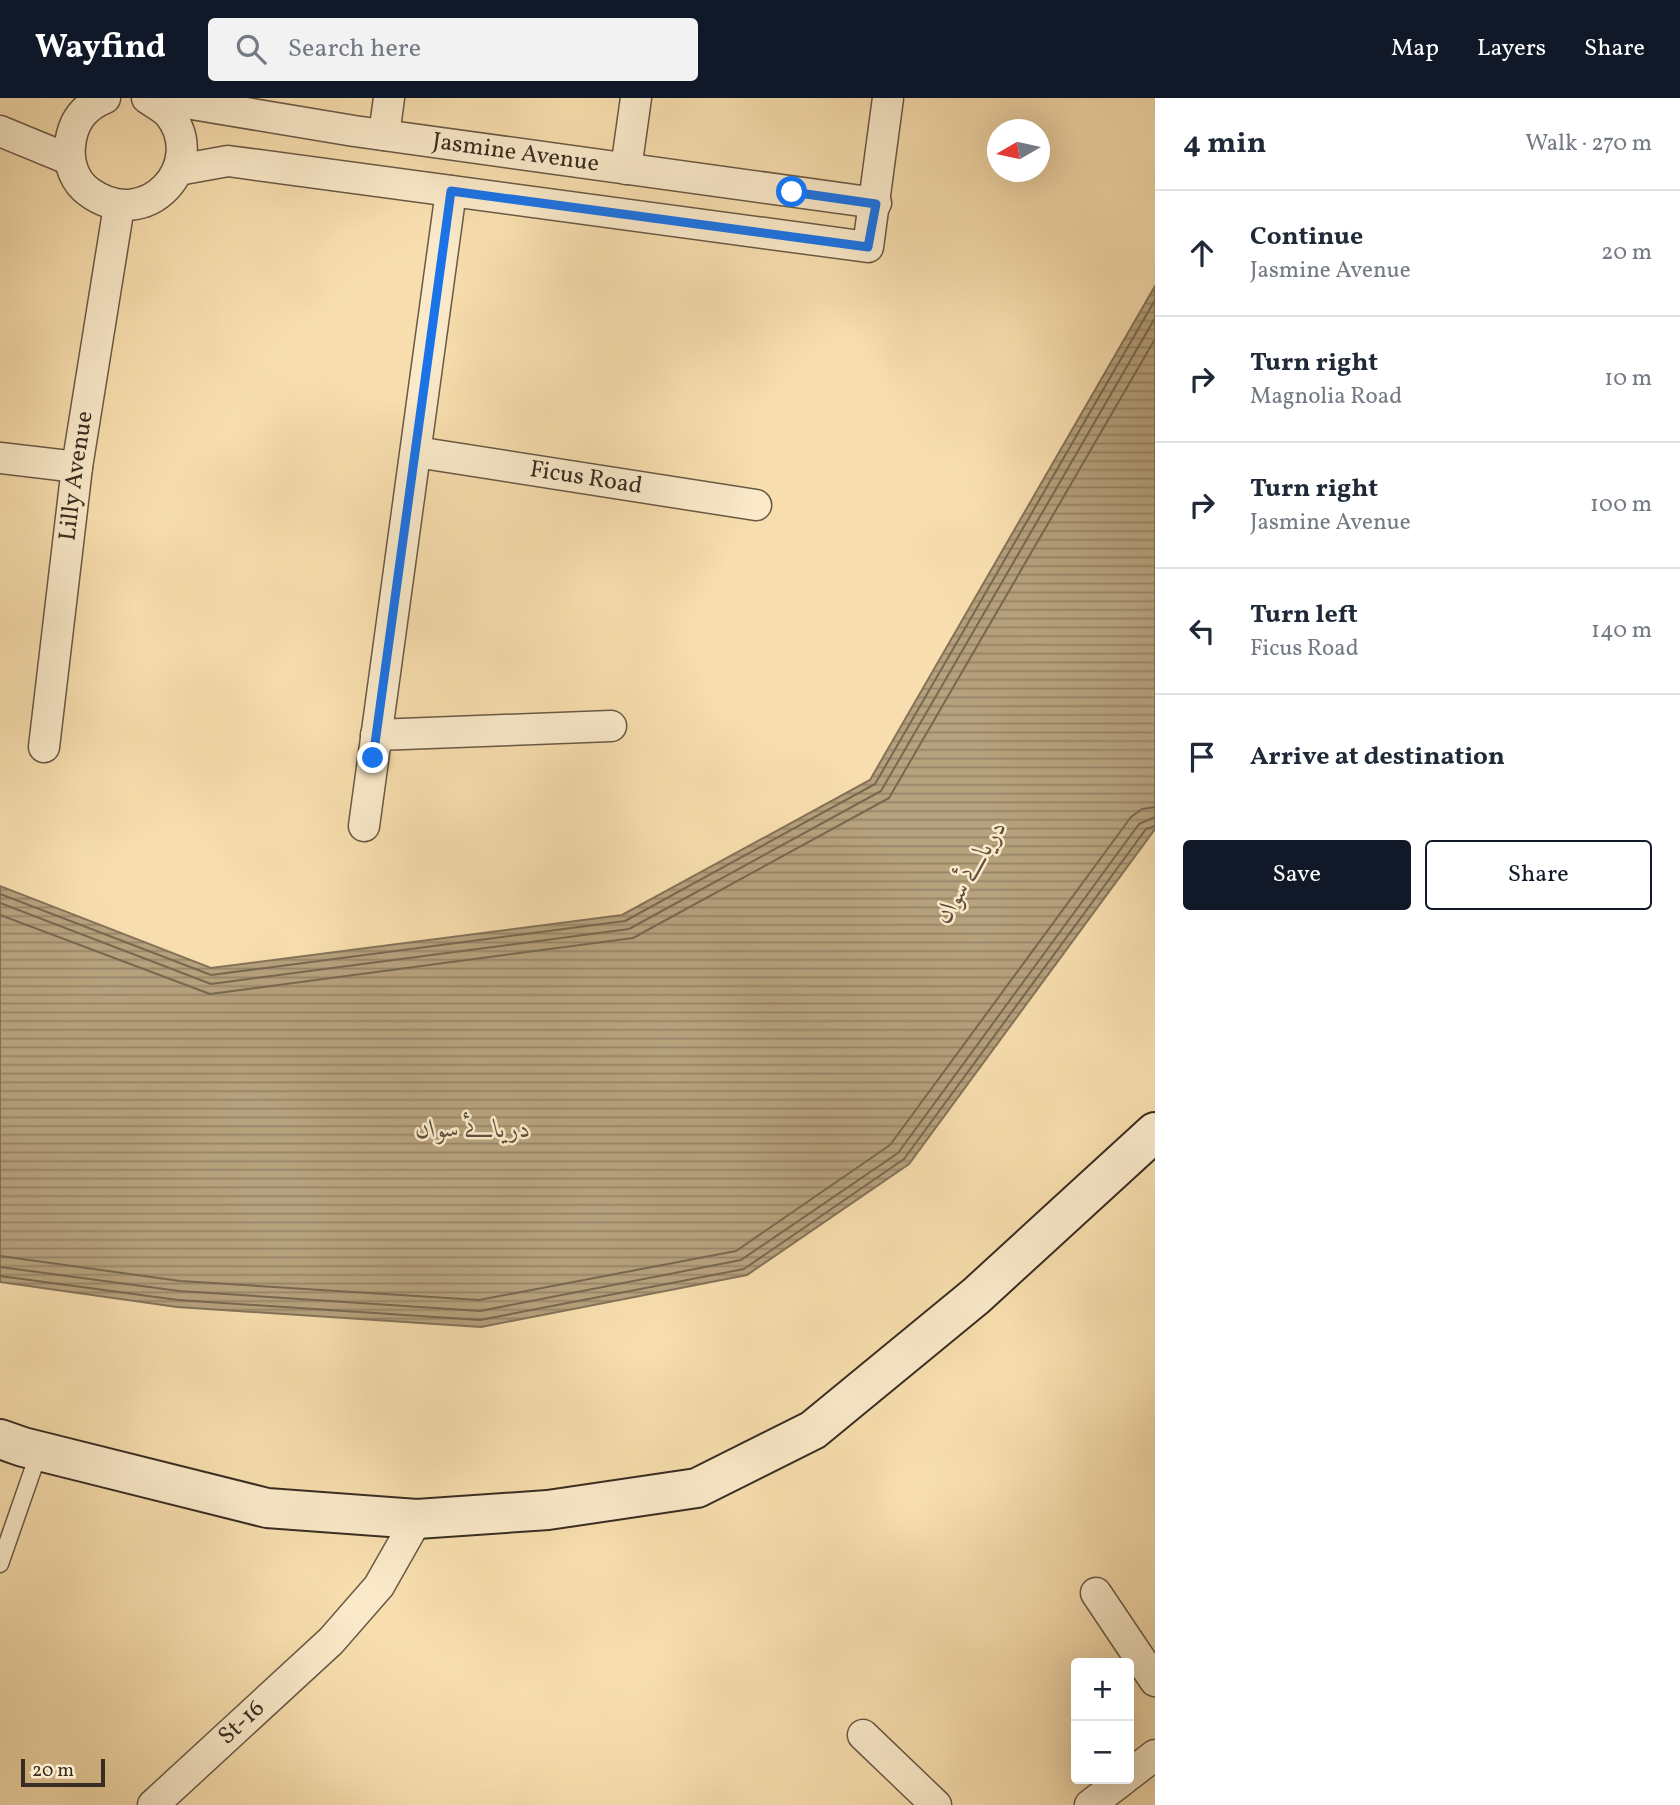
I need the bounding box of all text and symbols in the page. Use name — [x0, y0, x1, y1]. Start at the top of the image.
search box — [208, 18, 698, 81]
text: Wayfind — [35, 26, 166, 72]
icon: search — [232, 30, 270, 68]
text: Search here — [288, 31, 421, 67]
text: Map — [1391, 32, 1439, 66]
text: Layers — [1477, 32, 1546, 66]
text: Share — [1584, 32, 1645, 66]
north arrow — [987, 119, 1050, 182]
text: 4 min — [1183, 123, 1267, 165]
street label: Jasmine Avenue — [430, 125, 601, 182]
text: Walk · 270 m — [1525, 128, 1652, 160]
route start — [776, 176, 807, 207]
text: Continue — [1250, 219, 1363, 255]
icon: ahead — [1183, 234, 1221, 272]
text: 20 m — [1601, 237, 1652, 269]
text: Jasmine Avenue — [1250, 255, 1411, 287]
text: Turn right — [1250, 345, 1378, 381]
icon: right — [1183, 360, 1221, 398]
text: 10 m — [1604, 363, 1652, 395]
text: Magnolia Road — [1250, 381, 1402, 413]
street label: Lilly Avenue — [51, 409, 103, 543]
street label: Ficus Road — [527, 453, 645, 504]
text: Turn right — [1250, 471, 1378, 507]
icon: right — [1183, 486, 1221, 524]
text: 100 m — [1590, 489, 1652, 521]
text: Jasmine Avenue — [1250, 507, 1411, 539]
text: Turn left — [1250, 597, 1358, 633]
icon: left — [1183, 612, 1221, 650]
text: 140 m — [1591, 615, 1652, 647]
text: Ficus Road — [1250, 633, 1359, 665]
icon: arrive — [1183, 738, 1221, 776]
text: Arrive at destination — [1250, 739, 1505, 775]
route end — [357, 742, 388, 773]
water label: دریائے سواں — [926, 813, 1016, 931]
button: Save — [1183, 840, 1411, 910]
button: Share — [1425, 840, 1652, 910]
water label: دریائے سواں — [415, 1112, 531, 1148]
map controls — [1071, 1658, 1134, 1784]
button: + — [1071, 1658, 1134, 1721]
street label: St-16 — [211, 1693, 273, 1753]
button: − — [1071, 1721, 1134, 1784]
scale bar — [21, 1756, 105, 1788]
text: 20 m — [32, 1758, 74, 1784]

